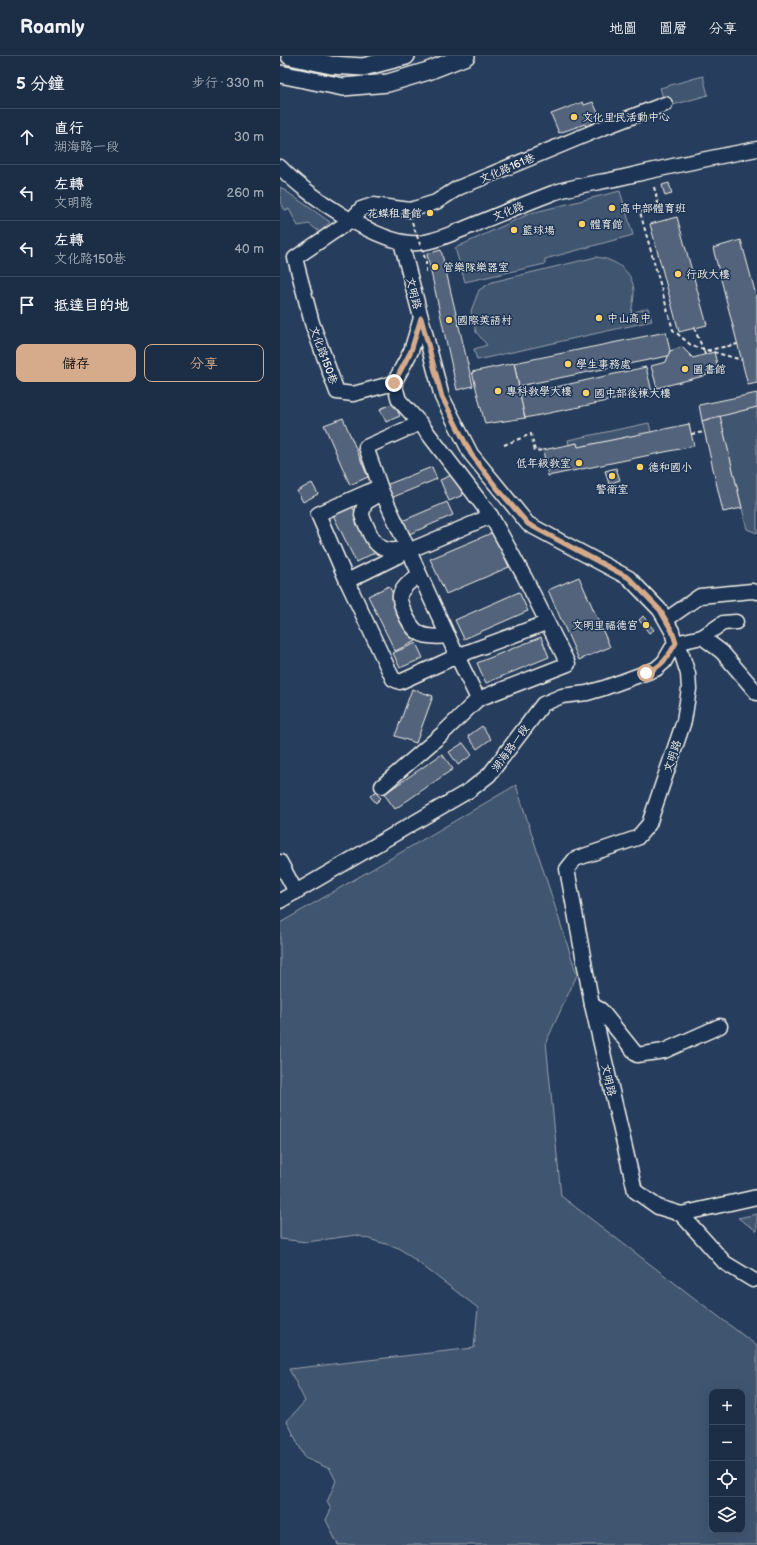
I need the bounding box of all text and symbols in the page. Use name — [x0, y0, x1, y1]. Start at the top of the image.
text: Roamly — [20, 16, 84, 39]
text: 地圖 — [609, 20, 637, 37]
text: 圖層 — [659, 20, 687, 37]
text: 分享 — [709, 20, 737, 37]
text: 5 分鐘 — [16, 74, 64, 94]
text: 步行 · 330 m — [192, 75, 264, 91]
place label: 文化里民活動中心 — [582, 111, 670, 124]
marker: 文化里民活動中心 — [569, 112, 579, 122]
text: 直行 — [54, 119, 84, 138]
icon: ahead — [16, 126, 38, 148]
text: 30 m — [234, 129, 264, 145]
text: 湖海路一段 — [54, 139, 119, 155]
street label: 文化路161巷 — [477, 151, 537, 186]
text: 左轉 — [54, 175, 84, 194]
icon: left — [16, 182, 38, 204]
text: 260 m — [226, 185, 264, 201]
text: 文明路 — [54, 195, 93, 211]
street label: 文化路 — [490, 199, 526, 224]
place label: 高中部體育班 — [620, 202, 686, 215]
marker: 高中部體育班 — [607, 203, 617, 213]
place label: 花蝶租書館 — [367, 207, 422, 220]
marker: 花蝶租書館 — [425, 208, 435, 218]
place label: 體育館 — [590, 218, 623, 231]
marker: 體育館 — [577, 219, 587, 229]
place label: 籃球場 — [522, 224, 555, 237]
marker: 籃球場 — [509, 225, 519, 235]
text: 左轉 — [54, 231, 84, 250]
icon: left — [16, 238, 38, 260]
text: 40 m — [234, 241, 264, 257]
text: 文化路150巷 — [54, 251, 126, 267]
place label: 管樂隊樂器室 — [443, 261, 509, 274]
marker: 管樂隊樂器室 — [430, 262, 440, 272]
place label: 行政大樓 — [686, 268, 730, 281]
marker: 行政大樓 — [673, 269, 683, 279]
street label: 文明路 — [403, 276, 424, 311]
icon: arrive — [16, 294, 38, 316]
text: 抵達目的地 — [54, 296, 129, 315]
place label: 中山高中 — [607, 312, 651, 325]
marker: 中山高中 — [594, 313, 604, 323]
place label: 國際英語村 — [457, 314, 512, 327]
marker: 國際英語村 — [444, 315, 454, 325]
street label: 文化路150巷 — [307, 324, 340, 386]
button: 儲存 — [16, 344, 136, 382]
button: 分享 — [144, 344, 264, 382]
place label: 學生事務處 — [576, 358, 631, 371]
marker: 學生事務處 — [563, 359, 573, 369]
place label: 圖書館 — [693, 363, 726, 376]
marker: 圖書館 — [680, 364, 690, 374]
route end — [385, 374, 403, 392]
place label: 專科教學大樓 — [506, 385, 572, 398]
marker: 專科教學大樓 — [493, 386, 503, 396]
place label: 國中部後棟大樓 — [594, 387, 671, 400]
marker: 國中部後棟大樓 — [581, 388, 591, 398]
place label: 低年級教室 — [516, 457, 571, 470]
marker: 低年級教室 — [574, 458, 584, 468]
place label: 德和國小 — [648, 461, 692, 474]
marker: 德和國小 — [635, 462, 645, 472]
marker: 警衛室 — [607, 471, 617, 481]
place label: 警衛室 — [596, 483, 629, 496]
place label: 文明里福德宮 — [572, 619, 638, 632]
marker: 文明里福德宮 — [641, 620, 651, 630]
route start — [637, 664, 655, 682]
street label: 湖海路一段 — [489, 722, 532, 774]
street label: 文明路 — [661, 738, 684, 774]
street label: 文明路 — [598, 1063, 619, 1098]
map controls — [709, 1389, 745, 1533]
button: + — [709, 1389, 745, 1425]
button: − — [709, 1425, 745, 1461]
button: locate — [709, 1461, 745, 1497]
button: layers — [709, 1497, 745, 1533]

